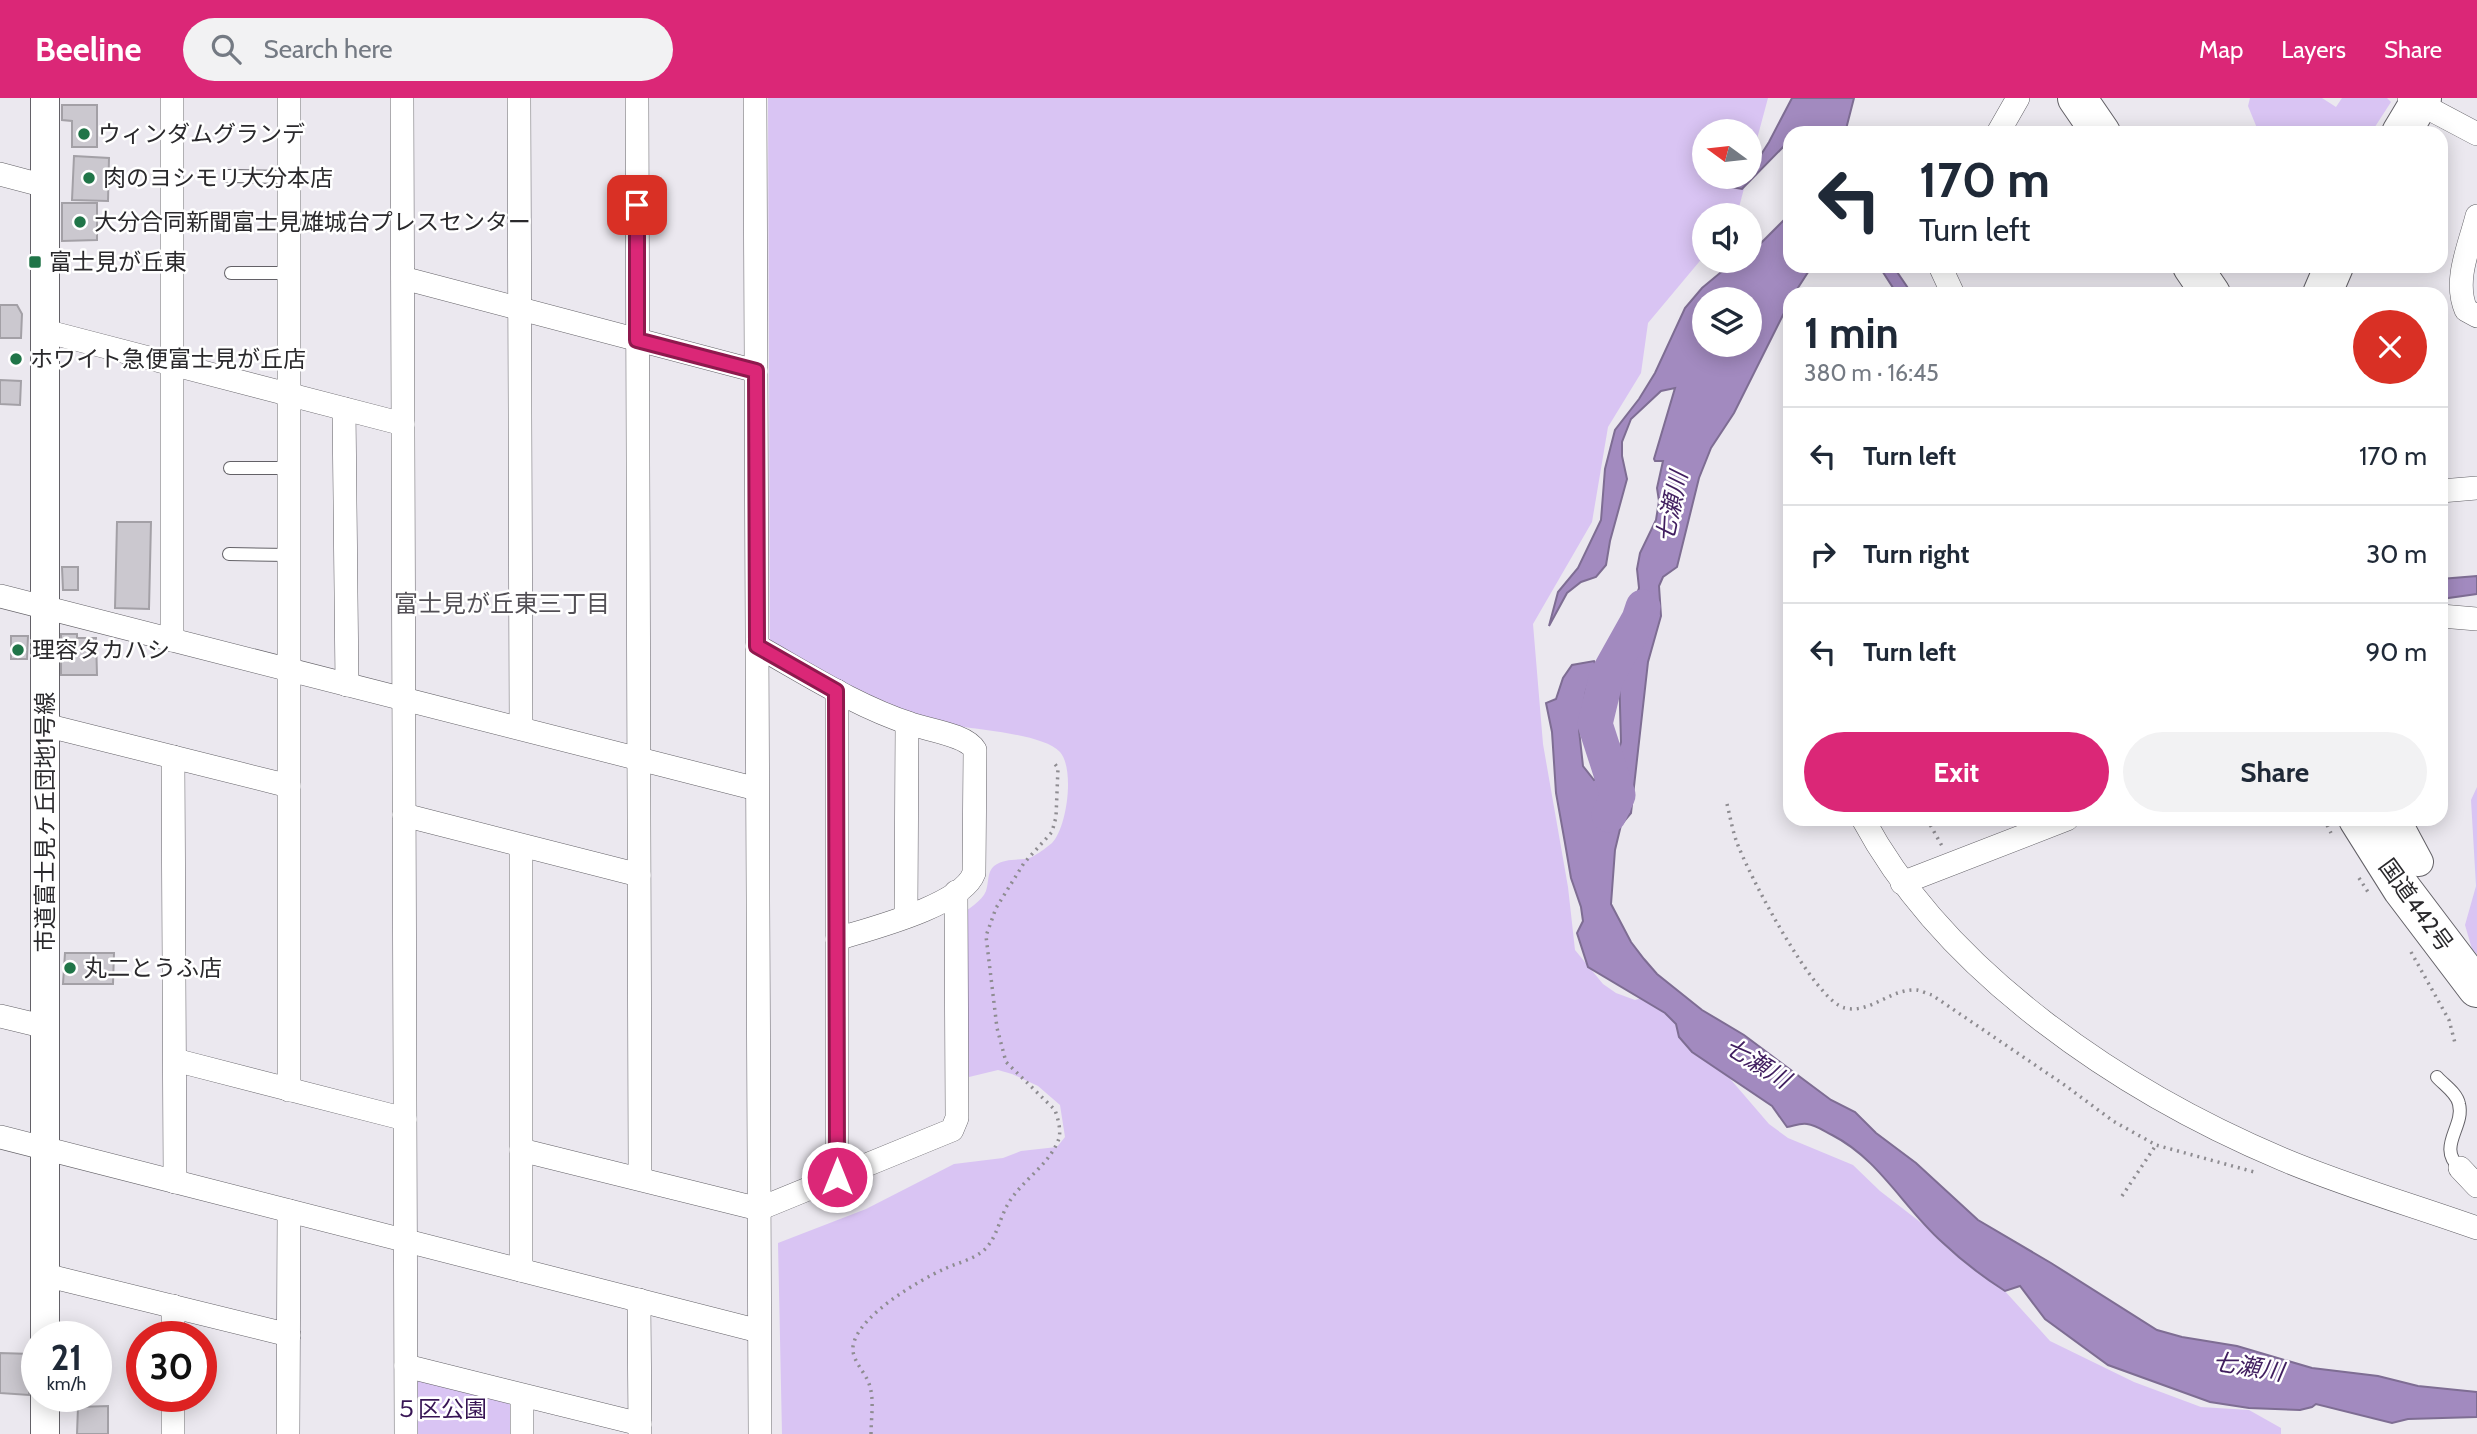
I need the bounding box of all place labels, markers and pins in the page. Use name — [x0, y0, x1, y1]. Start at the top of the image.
place label: ウィンダムグランデ — [98, 120, 305, 148]
marker: ウィンダムグランデ — [76, 126, 92, 142]
place label: 肉のヨシモリ大分本店 — [103, 164, 333, 192]
marker: 肉のヨシモリ大分本店 — [81, 170, 97, 186]
pin — [607, 175, 667, 235]
place label: 大分合同新聞富士見雄城台プレスセンター — [94, 208, 531, 236]
marker: 大分合同新聞富士見雄城台プレスセンター — [72, 214, 88, 230]
place label: 富士見が丘東 — [49, 248, 187, 276]
marker: 富士見が丘東 — [27, 254, 43, 270]
place label: ホワイト急便富士見が丘店 — [30, 345, 306, 373]
marker: ホワイト急便富士見が丘店 — [8, 351, 24, 367]
place label: 理容タカハシ — [32, 636, 170, 664]
marker: 理容タカハシ — [10, 642, 26, 658]
place label: 丸二とうふ店 — [84, 954, 222, 982]
marker: 丸二とうふ店 — [62, 960, 78, 976]

